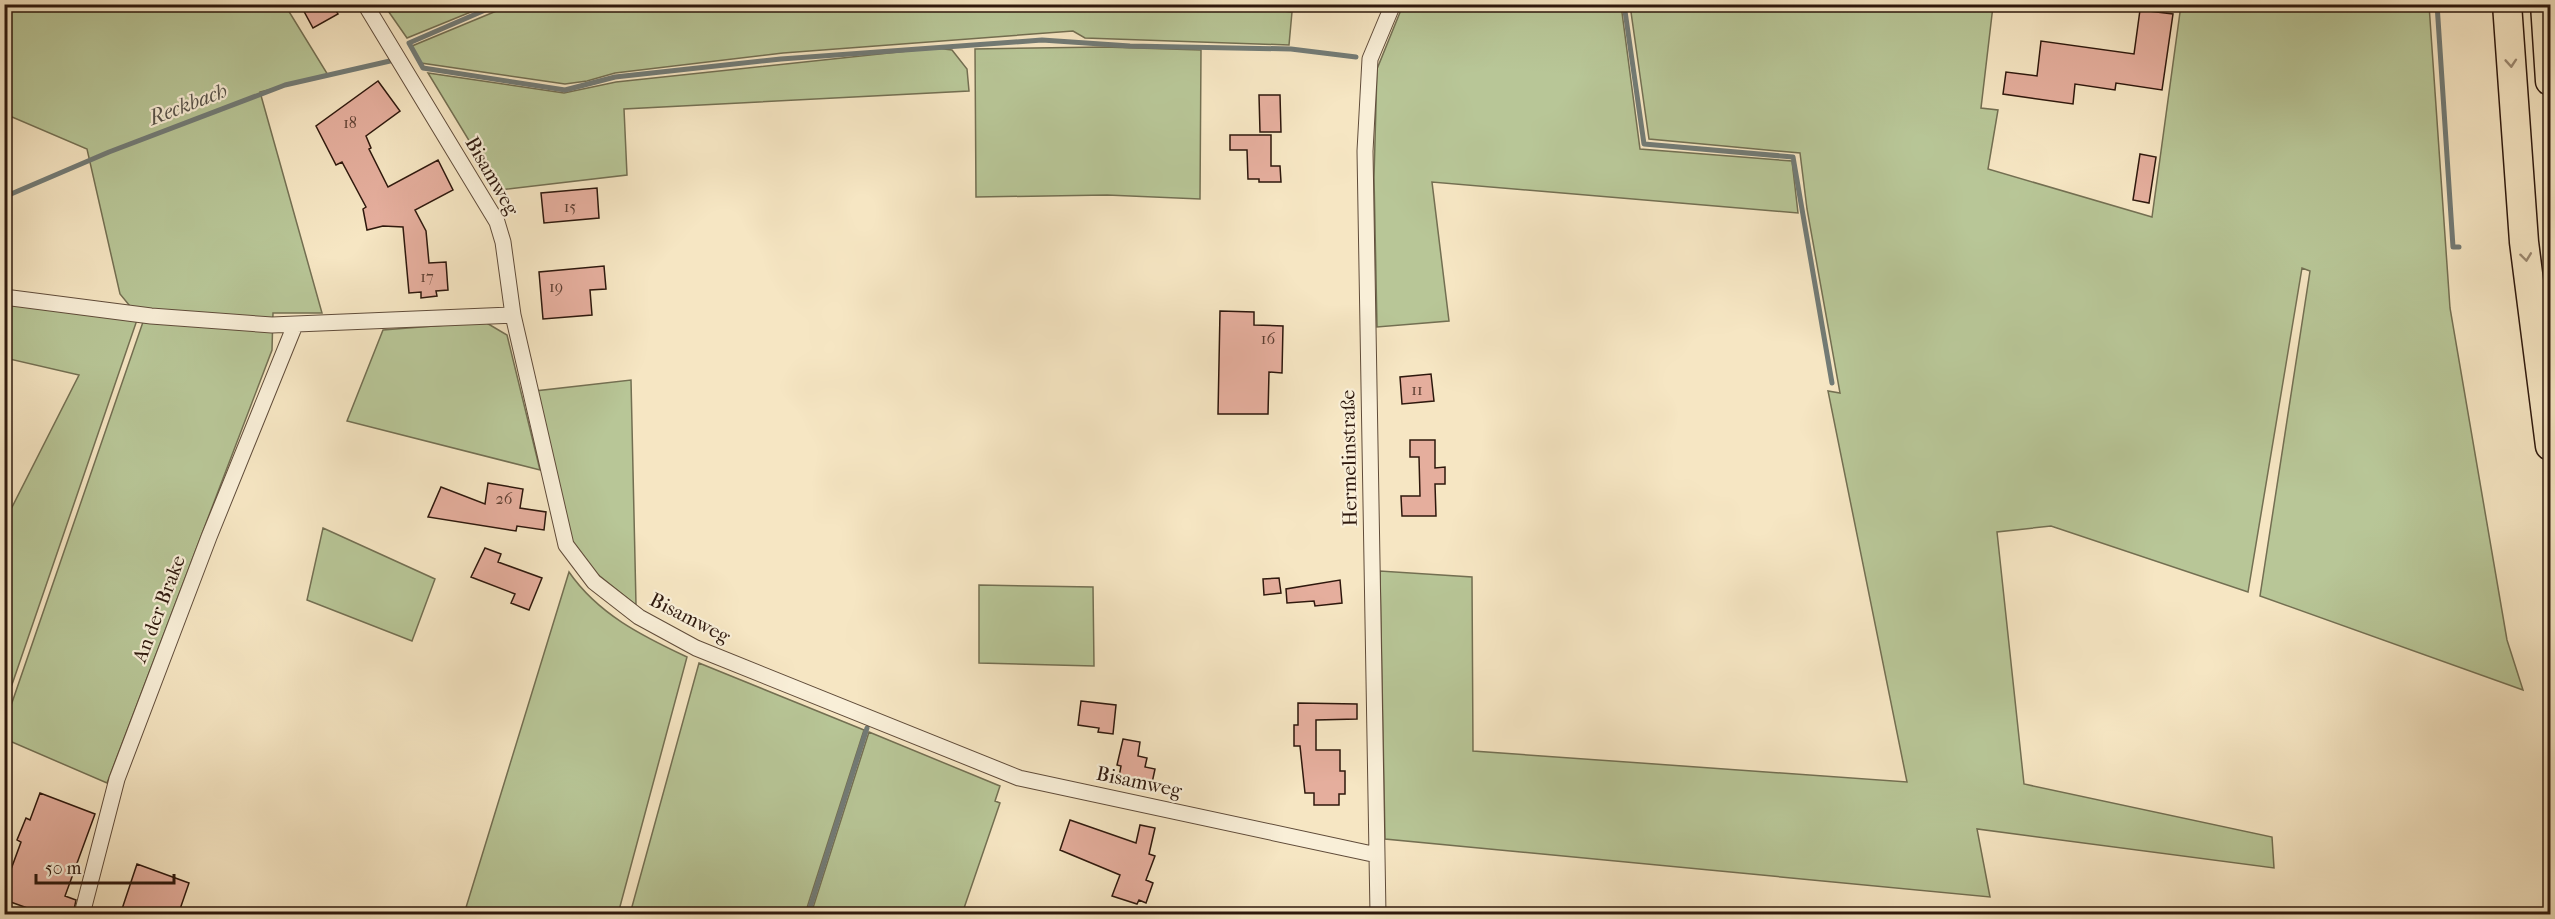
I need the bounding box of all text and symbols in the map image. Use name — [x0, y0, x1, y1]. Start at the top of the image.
one-way arrow — [2504, 58, 2517, 67]
water label: Reckbach — [144, 78, 231, 131]
house number: 18 — [343, 113, 357, 132]
street label: Bisamweg — [460, 133, 524, 220]
house number: 15 — [564, 197, 576, 216]
one-way arrow — [2519, 253, 2532, 262]
house number: 17 — [420, 267, 434, 286]
house number: 19 — [549, 277, 563, 296]
house number: 16 — [1261, 329, 1275, 348]
house number: 11 — [1411, 380, 1423, 399]
street label: Hermelinstraße — [1336, 389, 1362, 526]
house number: 26 — [496, 489, 513, 508]
street label: An der Brake — [128, 552, 190, 667]
street label: Bisamweg — [646, 588, 734, 648]
street label: Bisamweg — [1094, 762, 1184, 802]
scale bar — [36, 847, 174, 885]
text: 50 m — [45, 858, 82, 879]

